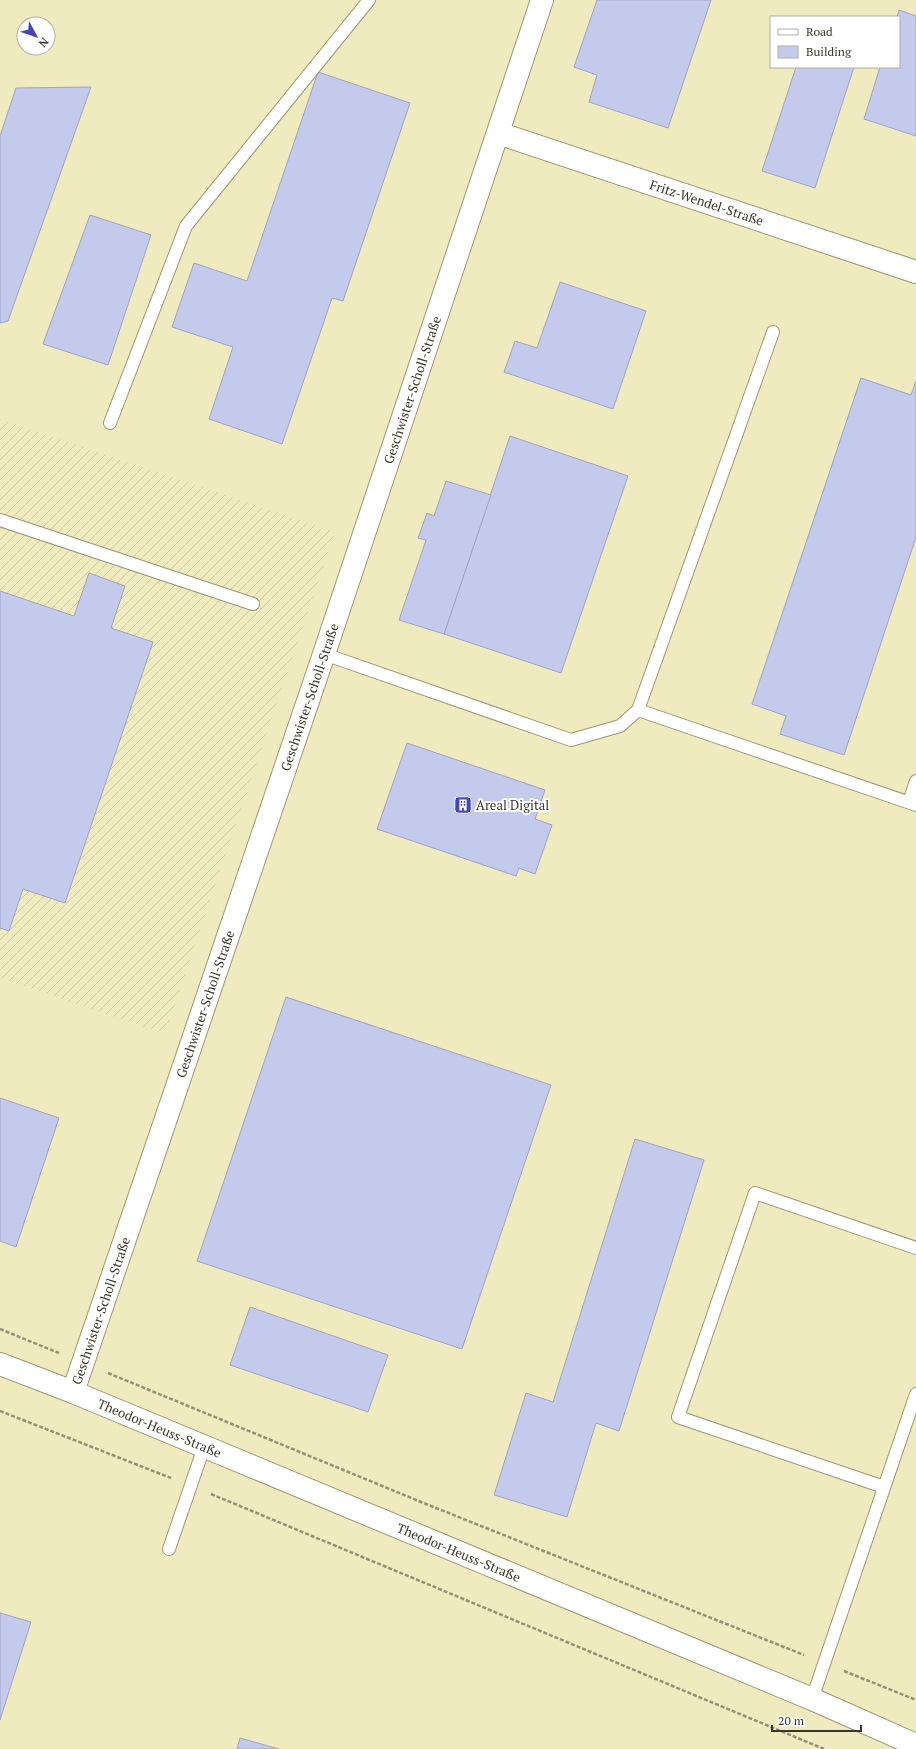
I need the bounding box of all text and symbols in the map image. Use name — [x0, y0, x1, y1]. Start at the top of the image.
north arrow — [16, 16, 56, 56]
legend — [770, 16, 900, 68]
text: Road — [806, 24, 833, 39]
text: N — [35, 35, 52, 51]
text: Building — [806, 44, 852, 59]
street label: Fritz-Wendel-Straße — [648, 175, 766, 230]
street label: Geschwister-Scholl-Straße — [379, 314, 445, 466]
street label: Geschwister-Scholl-Straße — [276, 621, 343, 773]
building icon: Areal Digital — [453, 795, 473, 815]
place label: Areal Digital — [476, 796, 549, 814]
street label: Geschwister-Scholl-Straße — [172, 928, 238, 1080]
street label: Geschwister-Scholl-Straße — [67, 1234, 134, 1387]
street label: Theodor-Heuss-Straße — [95, 1394, 224, 1462]
street label: Theodor-Heuss-Straße — [394, 1519, 523, 1586]
scale bar — [772, 1707, 861, 1733]
text: 20 m — [778, 1713, 805, 1728]

